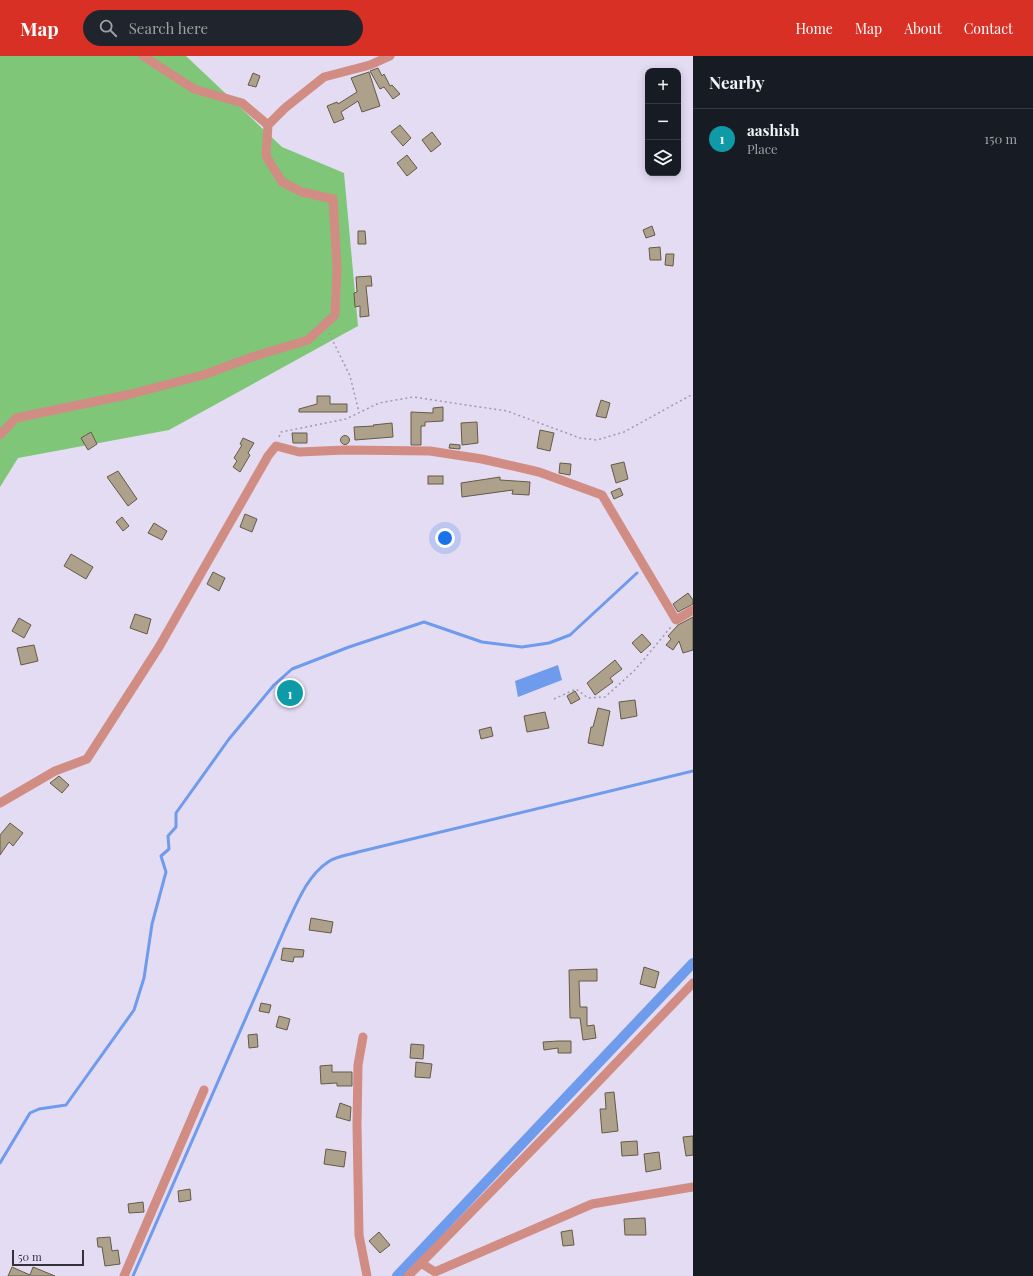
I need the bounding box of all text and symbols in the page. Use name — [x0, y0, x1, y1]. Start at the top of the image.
search box — [83, 10, 363, 46]
text: Map — [20, 15, 59, 41]
icon: search — [97, 17, 119, 39]
text: Search here — [129, 18, 208, 38]
text: Home — [795, 19, 833, 38]
text: Map — [855, 19, 882, 38]
text: About — [904, 19, 942, 38]
text: Contact — [964, 19, 1013, 38]
map controls — [645, 68, 681, 176]
button: + — [645, 68, 681, 104]
text: Nearby — [709, 71, 764, 93]
button: − — [645, 104, 681, 140]
text: aashish — [747, 120, 799, 140]
text: 1 — [720, 130, 724, 147]
text: 150 m — [984, 130, 1017, 147]
button: layers — [645, 140, 681, 176]
text: Place — [747, 140, 778, 157]
your location — [435, 528, 455, 548]
pin: 1 — [277, 678, 303, 708]
scale bar — [12, 1248, 84, 1267]
text: 50 m — [18, 1249, 42, 1264]

